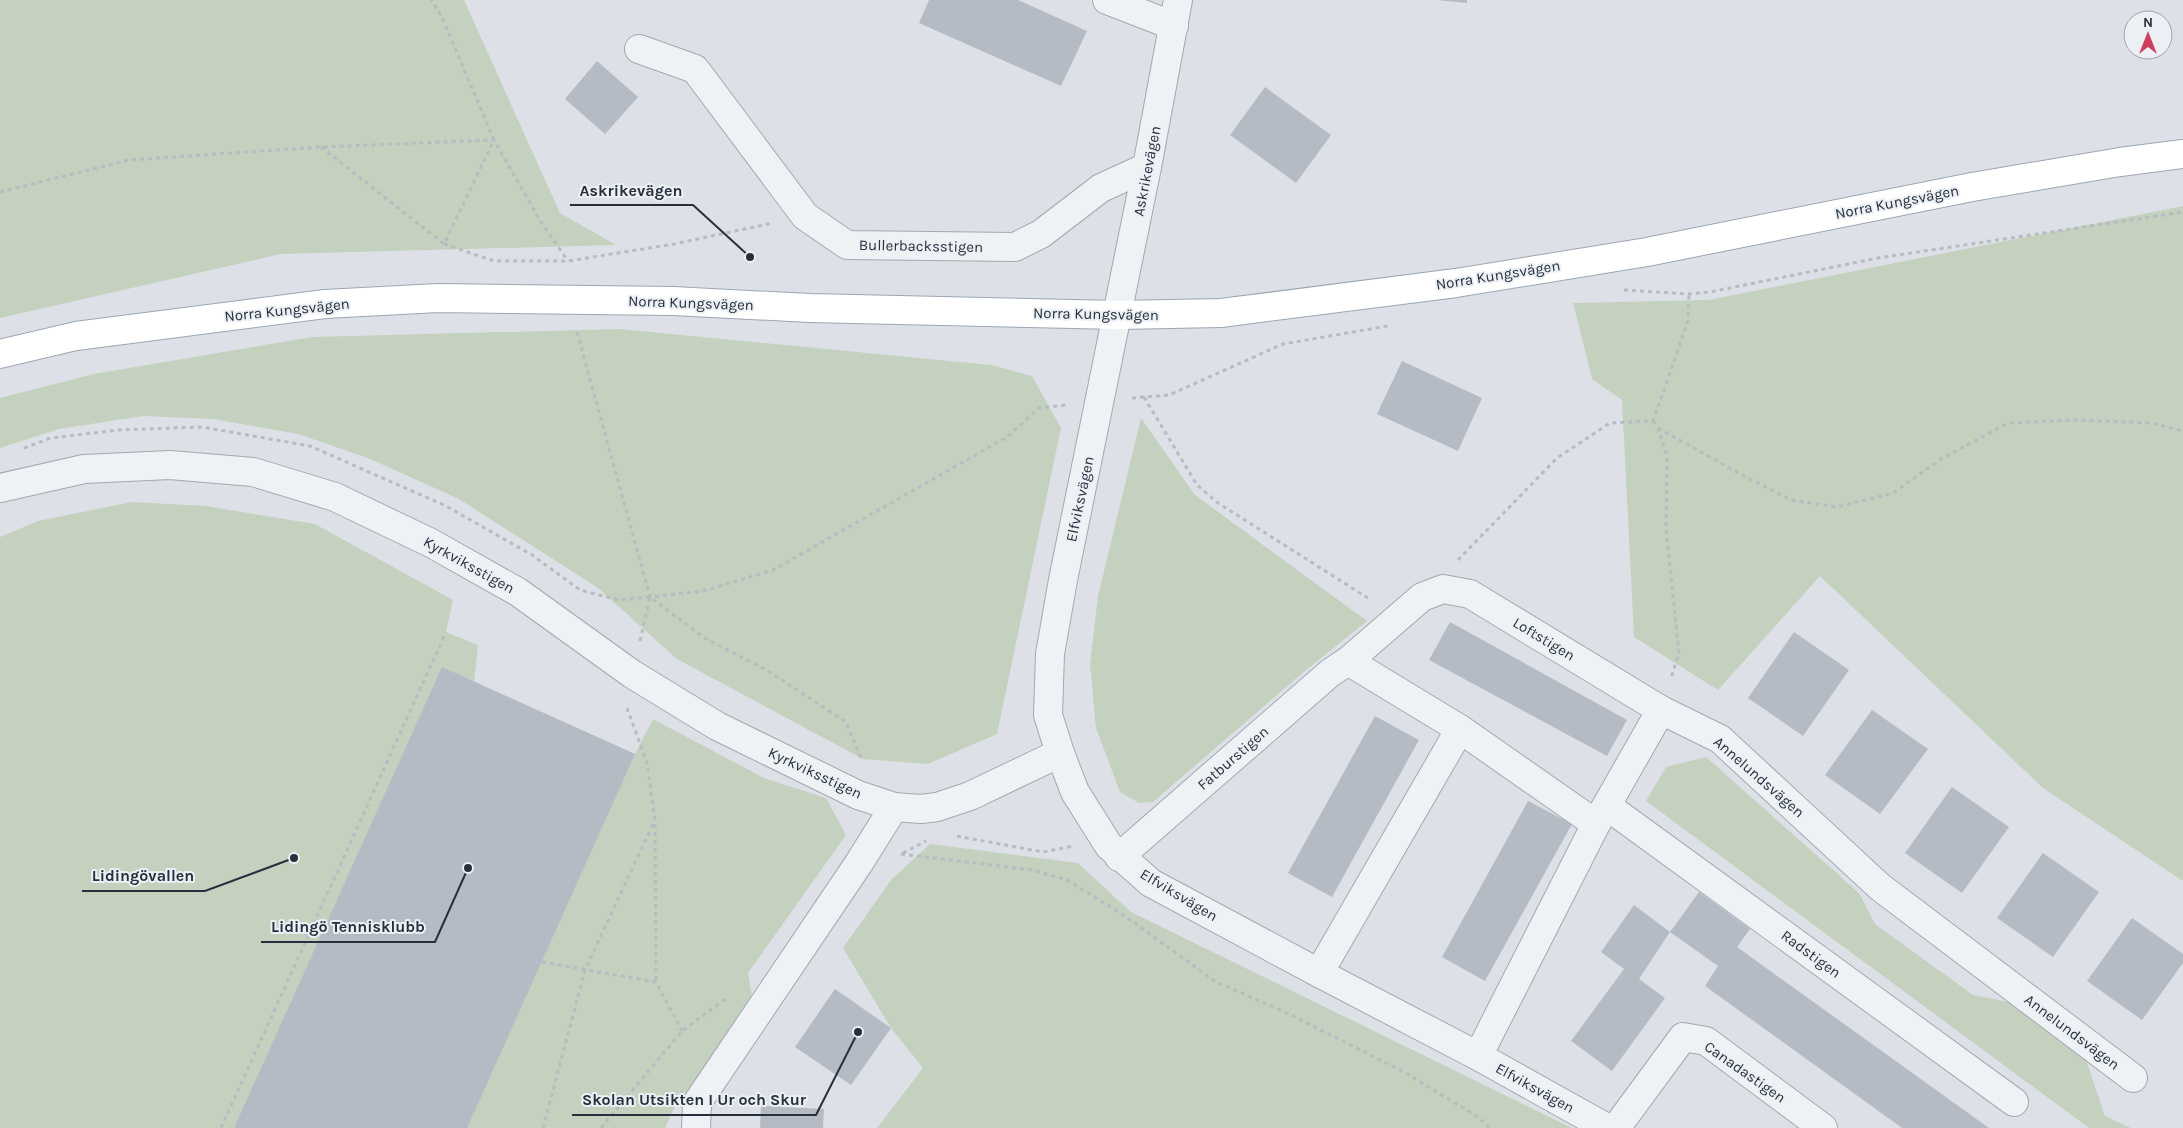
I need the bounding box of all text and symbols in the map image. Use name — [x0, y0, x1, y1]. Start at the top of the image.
north arrow — [2123, 10, 2173, 60]
text: N — [2143, 14, 2153, 31]
street label: Askrikevägen — [1129, 124, 1165, 218]
callout: Askrikevägen — [570, 174, 693, 205]
text: Askrikevägen — [580, 181, 682, 200]
street label: Norra Kungsvägen — [1834, 181, 1960, 223]
street label: Bullerbacksstigen — [859, 236, 983, 256]
street label: Norra Kungsvägen — [1434, 256, 1562, 294]
street label: Norra Kungsvägen — [628, 292, 754, 314]
street label: Norra Kungsvägen — [224, 294, 350, 326]
street label: Norra Kungsvägen — [1033, 304, 1159, 324]
street label: Elfviksvägen — [1062, 455, 1098, 543]
street label: Kyrkviksstigen — [420, 533, 518, 597]
street label: Loftstigen — [1510, 613, 1578, 665]
street label: Fatburstigen — [1194, 722, 1272, 794]
street label: Annelundsvägen — [1710, 733, 1808, 821]
street label: Kyrkviksstigen — [765, 743, 865, 803]
callout: Lidingövallen — [82, 860, 205, 891]
street label: Elfviksvägen — [1137, 865, 1221, 925]
text: Lidingövallen — [92, 866, 194, 885]
callout: Lidingö Tennisklubb — [261, 911, 435, 942]
text: Lidingö Tennisklubb — [271, 917, 425, 936]
street label: Radstigen — [1778, 926, 1844, 982]
street label: Annelundsvägen — [2021, 990, 2123, 1074]
street label: Canadastigen — [1701, 1037, 1789, 1107]
street label: Elfviksvägen — [1493, 1059, 1577, 1117]
callout: Skolan Utsikten I Ur och Skur — [572, 1084, 816, 1115]
text: Skolan Utsikten I Ur och Skur — [582, 1090, 807, 1109]

